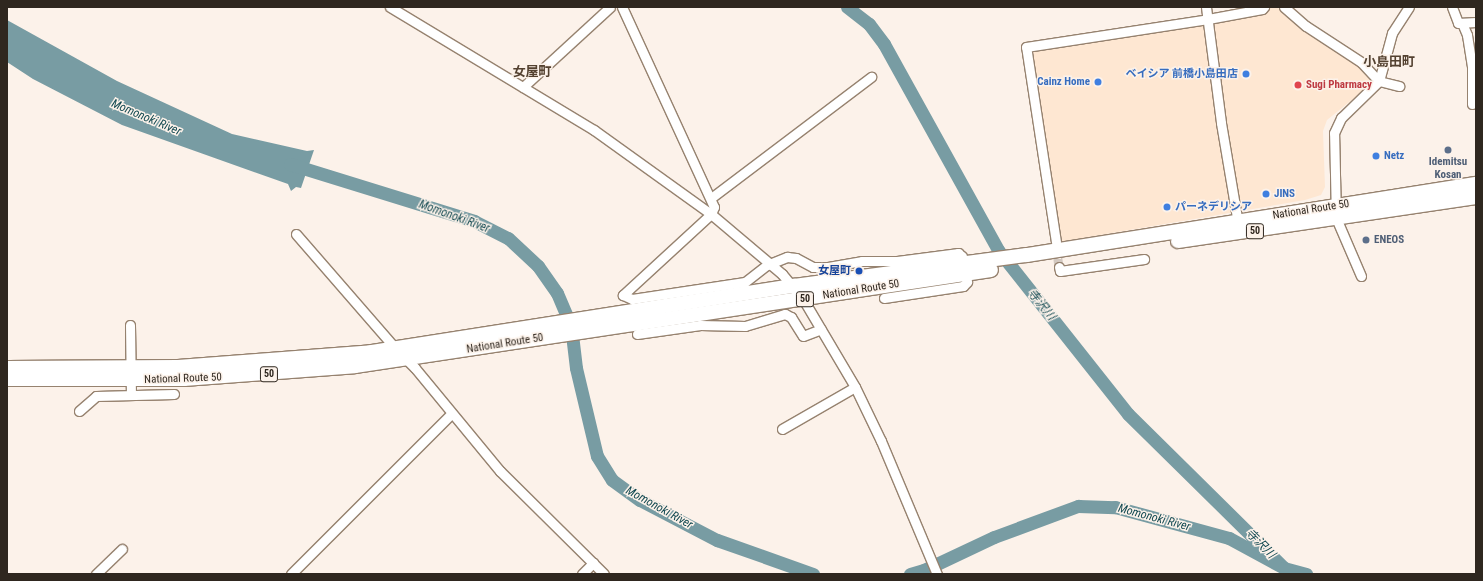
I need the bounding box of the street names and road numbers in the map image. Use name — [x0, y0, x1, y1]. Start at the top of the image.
street label: National Route 50 — [1272, 197, 1350, 223]
road number: 50 — [1245, 223, 1265, 239]
street label: National Route 50 — [822, 277, 900, 303]
road number: 50 — [795, 291, 815, 307]
street label: National Route 50 — [466, 331, 544, 357]
road number: 50 — [259, 366, 279, 382]
street label: National Route 50 — [144, 371, 222, 387]

